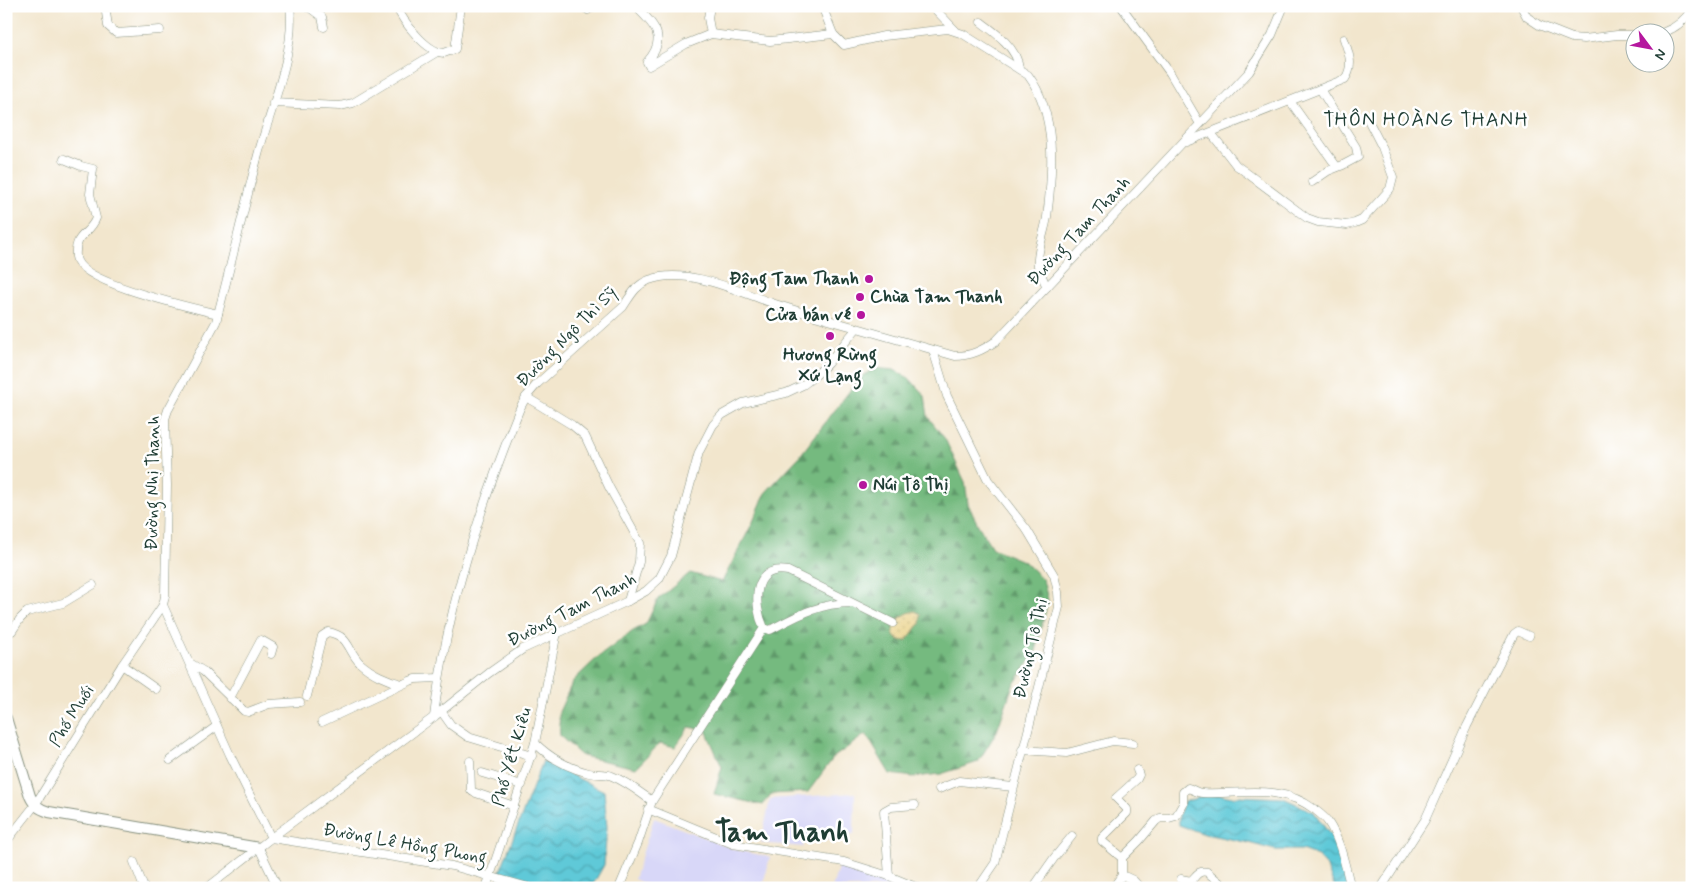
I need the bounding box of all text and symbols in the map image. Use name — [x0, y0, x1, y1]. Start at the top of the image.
north arrow — [1626, 22, 1676, 72]
text: N — [1650, 46, 1670, 63]
district label: THÔN HOÀNG THANH — [1323, 107, 1529, 134]
street label: Đường Tam Thanh — [1022, 171, 1137, 292]
place label: Động Tam Thanh — [729, 267, 859, 293]
marker: Động Tam Thanh — [863, 273, 875, 285]
street label: Đường Ngô Thì Sỹ — [511, 281, 624, 394]
place label: Chùa Tam Thanh — [870, 285, 1003, 309]
marker: Chùa Tam Thanh — [854, 291, 866, 303]
place label: Cửa bán vé — [765, 303, 851, 327]
marker: Cửa bán vé — [855, 309, 867, 321]
marker: Hương Rừng Xứ Lạng — [824, 330, 836, 342]
place label: Hương Rừng Xứ Lạng — [783, 343, 877, 390]
street label: Đường Nhị Thanh — [140, 415, 168, 551]
place label: Núi Tô Thị — [873, 473, 948, 497]
marker: Núi Tô Thị — [857, 479, 869, 491]
street label: Đường Tam Thanh — [504, 567, 641, 655]
street label: Đường Tô Thị — [1008, 597, 1056, 702]
street label: Phố Muối — [44, 680, 100, 752]
street label: Phố Yết Kiêu — [486, 705, 538, 809]
district label: Tam Thanh — [715, 815, 849, 852]
street label: Đường Lê Hồng Phong — [321, 818, 489, 872]

